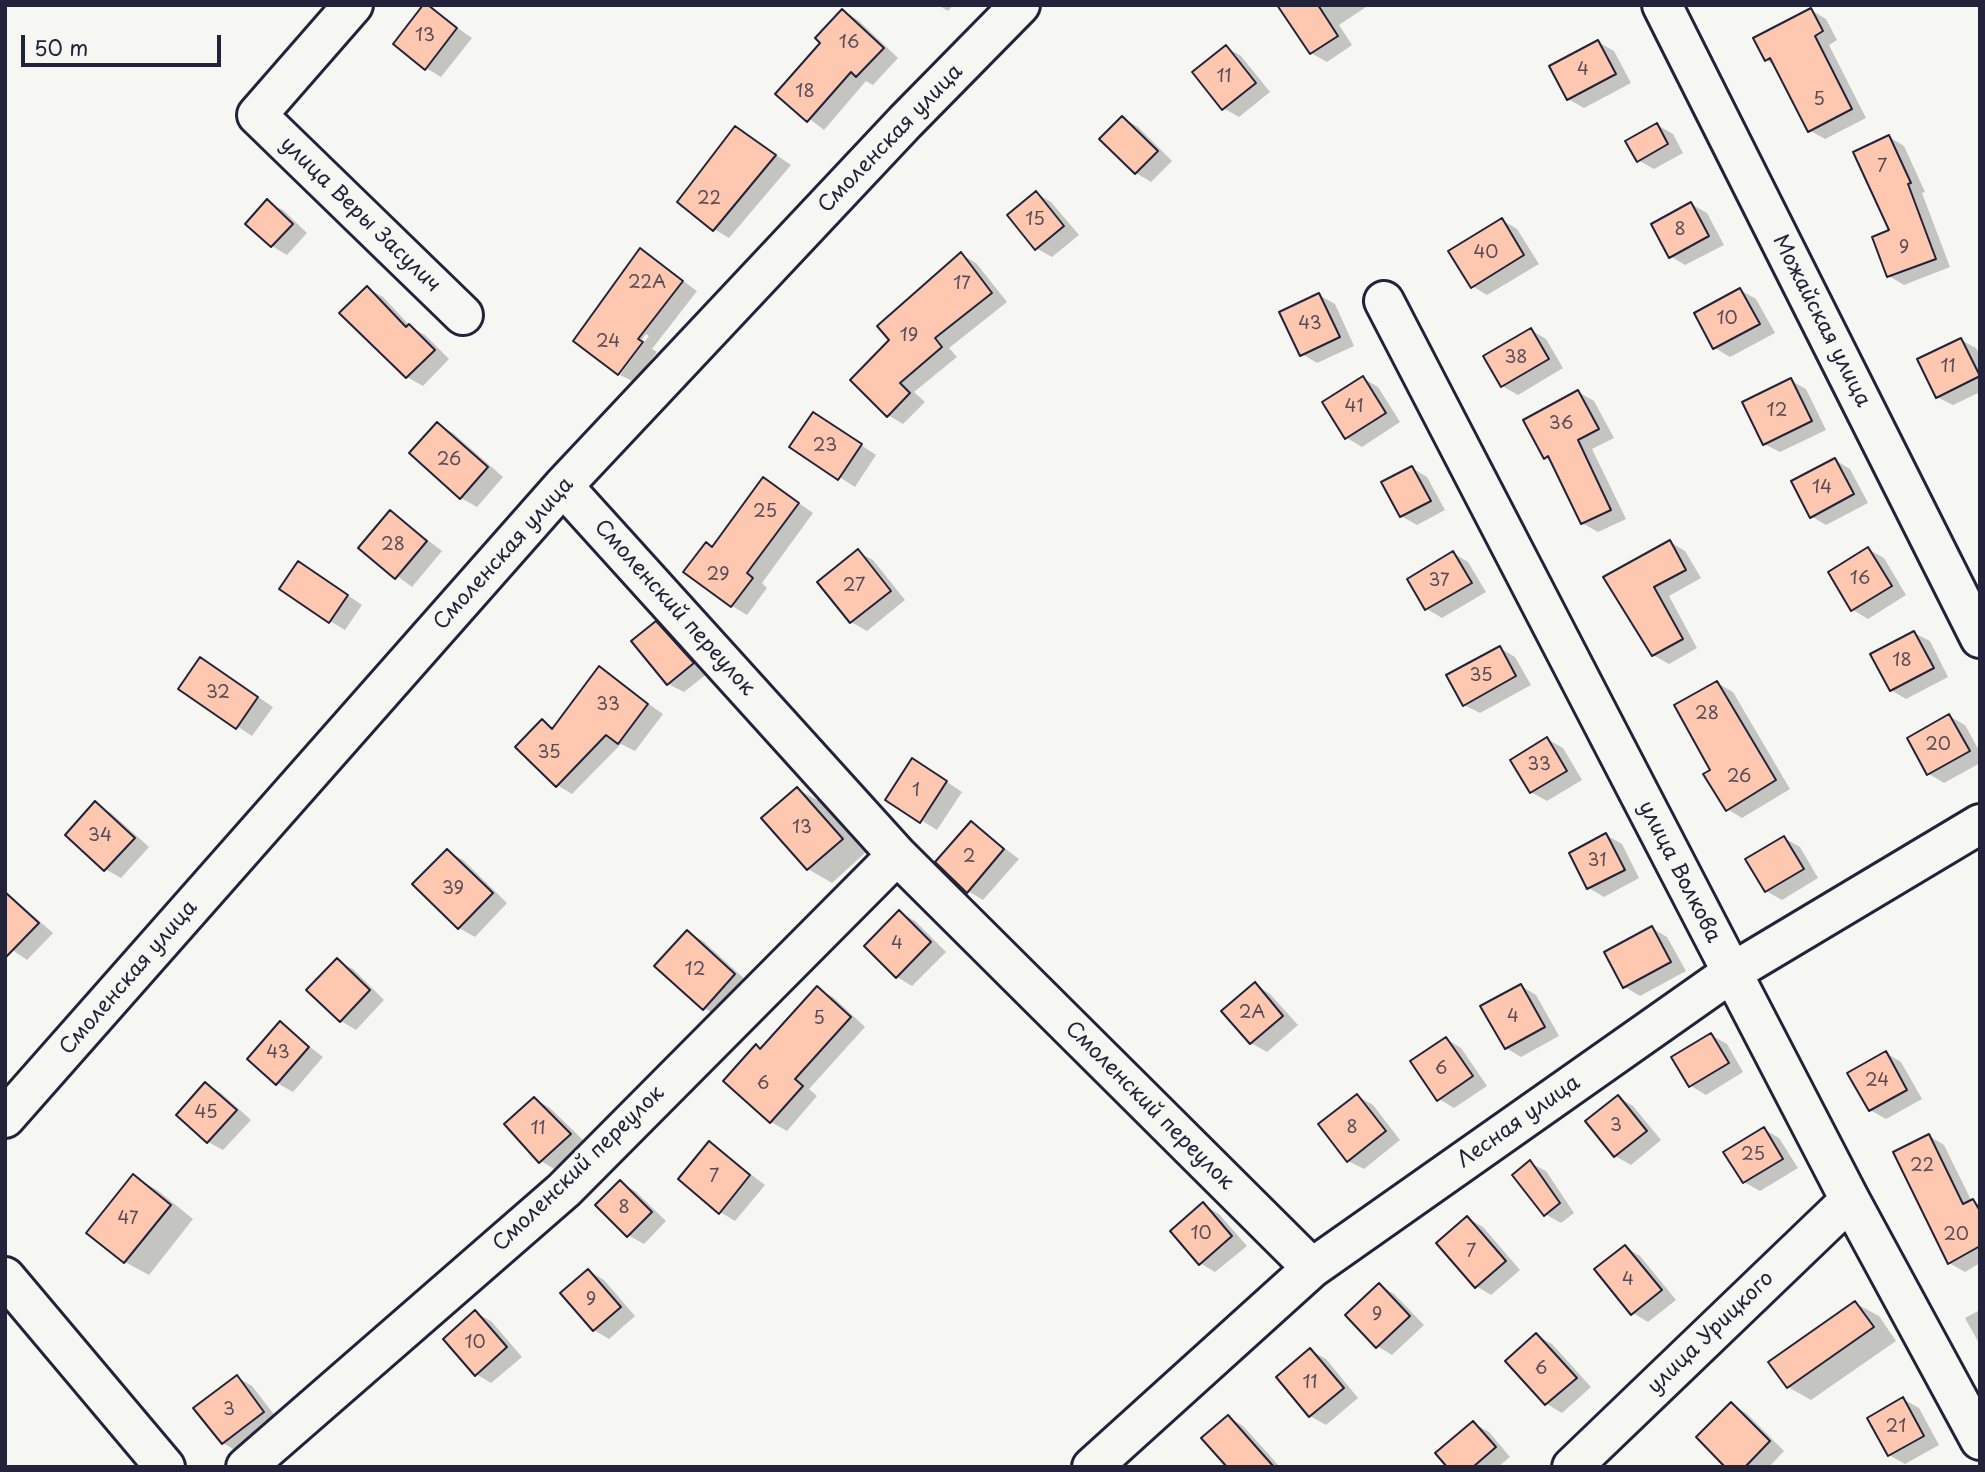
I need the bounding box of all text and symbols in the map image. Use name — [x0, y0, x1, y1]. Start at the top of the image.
scale bar — [24, 21, 224, 65]
house number: 13 — [415, 25, 435, 47]
text: 50 m — [34, 31, 88, 63]
house number: 16 — [839, 32, 859, 54]
street label: Смоленская улица — [814, 59, 968, 219]
house number: 4 — [1577, 59, 1589, 81]
house number: 11 — [1216, 66, 1232, 88]
house number: 18 — [795, 81, 815, 103]
house number: 5 — [1813, 89, 1825, 111]
street label: улица Веры Засулич — [275, 132, 445, 298]
house number: 7 — [1877, 156, 1887, 178]
house number: 22 — [697, 188, 721, 210]
house number: 15 — [1025, 209, 1045, 231]
house number: 8 — [1674, 219, 1686, 241]
street label: Можайская улица — [1767, 231, 1875, 411]
house number: 9 — [1899, 237, 1909, 259]
house number: 40 — [1473, 242, 1499, 264]
house number: 22А — [628, 272, 666, 294]
house number: 17 — [953, 273, 971, 295]
house number: 10 — [1716, 308, 1738, 330]
house number: 43 — [1298, 313, 1322, 335]
house number: 19 — [900, 325, 918, 347]
house number: 24 — [596, 331, 620, 353]
house number: 38 — [1504, 347, 1528, 369]
house number: 11 — [1940, 356, 1956, 378]
house number: 41 — [1345, 396, 1363, 418]
house number: 12 — [1767, 400, 1787, 422]
house number: 36 — [1549, 413, 1573, 435]
house number: 23 — [813, 435, 837, 457]
house number: 26 — [437, 449, 461, 471]
street label: Смоленская улица — [429, 472, 579, 636]
house number: 14 — [1812, 477, 1832, 499]
house number: 25 — [753, 501, 777, 523]
street label: Смоленский переулок — [588, 515, 760, 701]
house number: 28 — [381, 534, 405, 556]
house number: 29 — [707, 564, 729, 586]
house number: 16 — [1850, 568, 1870, 590]
house number: 37 — [1428, 570, 1450, 592]
house number: 27 — [843, 575, 865, 597]
house number: 18 — [1892, 650, 1912, 672]
house number: 35 — [1469, 665, 1493, 687]
house number: 32 — [206, 682, 230, 704]
house number: 33 — [596, 694, 620, 716]
house number: 28 — [1695, 703, 1719, 725]
house number: 20 — [1925, 734, 1951, 756]
house number: 35 — [537, 742, 561, 764]
house number: 33 — [1527, 754, 1551, 776]
house number: 26 — [1727, 766, 1751, 788]
house number: 1 — [912, 780, 920, 802]
street label: улица Волкова — [1632, 797, 1726, 947]
house number: 13 — [792, 817, 812, 839]
house number: 34 — [88, 825, 112, 847]
house number: 2 — [963, 846, 975, 868]
house number: 31 — [1588, 850, 1606, 872]
house number: 39 — [442, 878, 464, 900]
street label: Смоленская улица — [55, 895, 203, 1061]
house number: 4 — [891, 933, 903, 955]
house number: 12 — [685, 959, 705, 981]
house number: 2А — [1239, 1002, 1265, 1024]
house number: 4 — [1507, 1006, 1519, 1028]
house number: 5 — [813, 1008, 825, 1030]
street label: Смоленский переулок — [1060, 1017, 1238, 1195]
house number: 43 — [266, 1042, 290, 1064]
house number: 6 — [1435, 1058, 1447, 1080]
street label: Лесная улица — [1453, 1070, 1585, 1174]
house number: 24 — [1865, 1070, 1889, 1092]
house number: 6 — [757, 1073, 769, 1095]
street label: Смоленский переулок — [488, 1081, 670, 1257]
house number: 45 — [195, 1102, 217, 1124]
house number: 3 — [1610, 1115, 1622, 1137]
house number: 8 — [1346, 1117, 1358, 1139]
house number: 11 — [530, 1118, 546, 1140]
house number: 25 — [1741, 1144, 1765, 1166]
house number: 22 — [1910, 1155, 1934, 1177]
house number: 7 — [709, 1166, 719, 1188]
house number: 8 — [618, 1197, 630, 1219]
house number: 47 — [117, 1208, 139, 1230]
house number: 10 — [1190, 1223, 1212, 1245]
house number: 20 — [1943, 1224, 1969, 1246]
house number: 7 — [1466, 1241, 1476, 1263]
street label: улица Урицкого — [1643, 1266, 1779, 1400]
house number: 4 — [1622, 1269, 1634, 1291]
house number: 9 — [586, 1289, 596, 1311]
house number: 9 — [1372, 1304, 1382, 1326]
house number: 10 — [464, 1332, 486, 1354]
house number: 6 — [1535, 1358, 1547, 1380]
house number: 11 — [1302, 1372, 1318, 1394]
house number: 3 — [223, 1399, 235, 1421]
house number: 21 — [1886, 1416, 1906, 1438]

